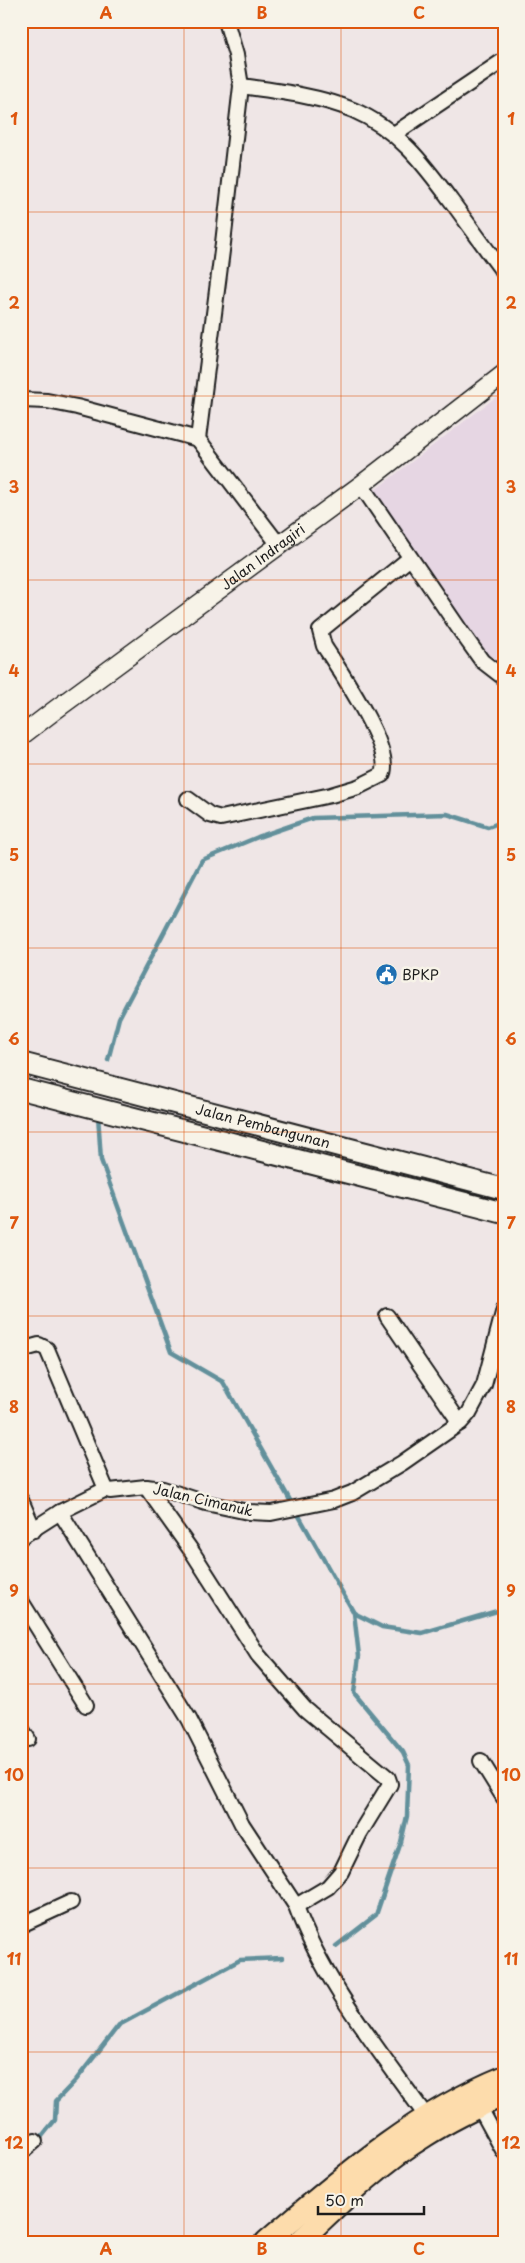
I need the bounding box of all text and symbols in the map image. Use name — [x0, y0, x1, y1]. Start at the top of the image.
text: A — [100, 0, 113, 24]
text: B — [257, 0, 268, 24]
text: C — [413, 0, 425, 24]
text: 1 — [10, 106, 18, 130]
text: 1 — [507, 106, 515, 130]
text: 2 — [8, 290, 20, 314]
text: 2 — [505, 290, 517, 314]
text: 3 — [9, 474, 19, 498]
text: 3 — [506, 474, 516, 498]
street label: Jalan Indragiri — [216, 519, 309, 595]
text: 4 — [9, 658, 20, 682]
text: 4 — [506, 658, 517, 682]
text: 5 — [9, 842, 19, 866]
text: 5 — [506, 842, 516, 866]
public building icon: BPKP — [374, 963, 398, 987]
place label: BPKP — [402, 964, 439, 985]
text: 6 — [8, 1026, 20, 1050]
text: 6 — [505, 1026, 517, 1050]
street label: Jalan Pembangunan — [194, 1098, 332, 1153]
text: 7 — [9, 1210, 19, 1234]
text: 7 — [506, 1210, 516, 1234]
text: 8 — [9, 1394, 19, 1418]
text: 8 — [506, 1394, 516, 1418]
street label: Jalan Cimanuk — [151, 1478, 256, 1521]
text: 9 — [9, 1578, 19, 1602]
text: 9 — [506, 1578, 516, 1602]
text: 10 — [4, 1762, 24, 1786]
text: 10 — [501, 1762, 521, 1786]
text: 11 — [7, 1946, 21, 1970]
text: 11 — [504, 1946, 518, 1970]
text: 12 — [5, 2130, 23, 2154]
text: 12 — [502, 2130, 520, 2154]
scale bar — [318, 2183, 424, 2215]
text: 50 m — [325, 2188, 364, 2211]
text: A — [100, 2236, 113, 2260]
text: B — [257, 2236, 268, 2260]
text: C — [413, 2236, 425, 2260]

